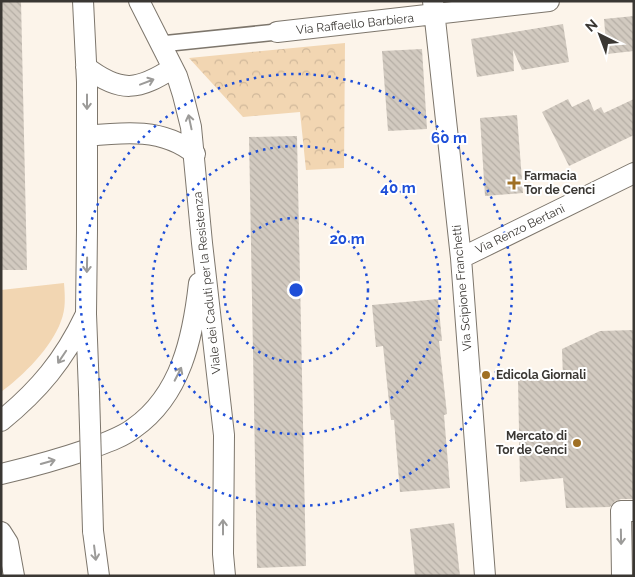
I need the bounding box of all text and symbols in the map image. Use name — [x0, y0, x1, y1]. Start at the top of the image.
north arrow — [575, 10, 625, 60]
street label: Via Raffaello Barbiera — [295, 11, 415, 37]
text: N — [582, 16, 601, 35]
one-way arrow — [138, 77, 154, 86]
one-way arrow — [82, 94, 92, 110]
one-way arrow — [185, 114, 194, 130]
text: 60 m — [431, 129, 467, 147]
place label: Farmacia Tor de Cenci — [524, 169, 595, 197]
marker: Farmacia Tor de Cenci — [508, 177, 520, 189]
text: 40 m — [380, 179, 416, 197]
street label: Viale dei Caduti per la Resistenza — [190, 191, 224, 375]
street label: Via Renzo Bertani — [473, 201, 567, 257]
street label: Via Scipione Franchetti — [450, 224, 474, 352]
text: 20 m — [329, 230, 365, 248]
one-way arrow — [82, 256, 92, 273]
centre of rings — [287, 281, 305, 299]
one-way arrow — [57, 350, 67, 364]
one-way arrow — [174, 367, 183, 382]
place label: Edicola Giornali — [496, 368, 586, 382]
marker: Edicola Giornali — [480, 369, 492, 381]
place label: Mercato di Tor de Cenci — [496, 429, 567, 457]
marker: Mercato di Tor de Cenci — [571, 437, 583, 449]
one-way arrow — [40, 456, 56, 466]
one-way arrow — [218, 519, 228, 536]
one-way arrow — [616, 528, 626, 545]
one-way arrow — [90, 545, 100, 561]

